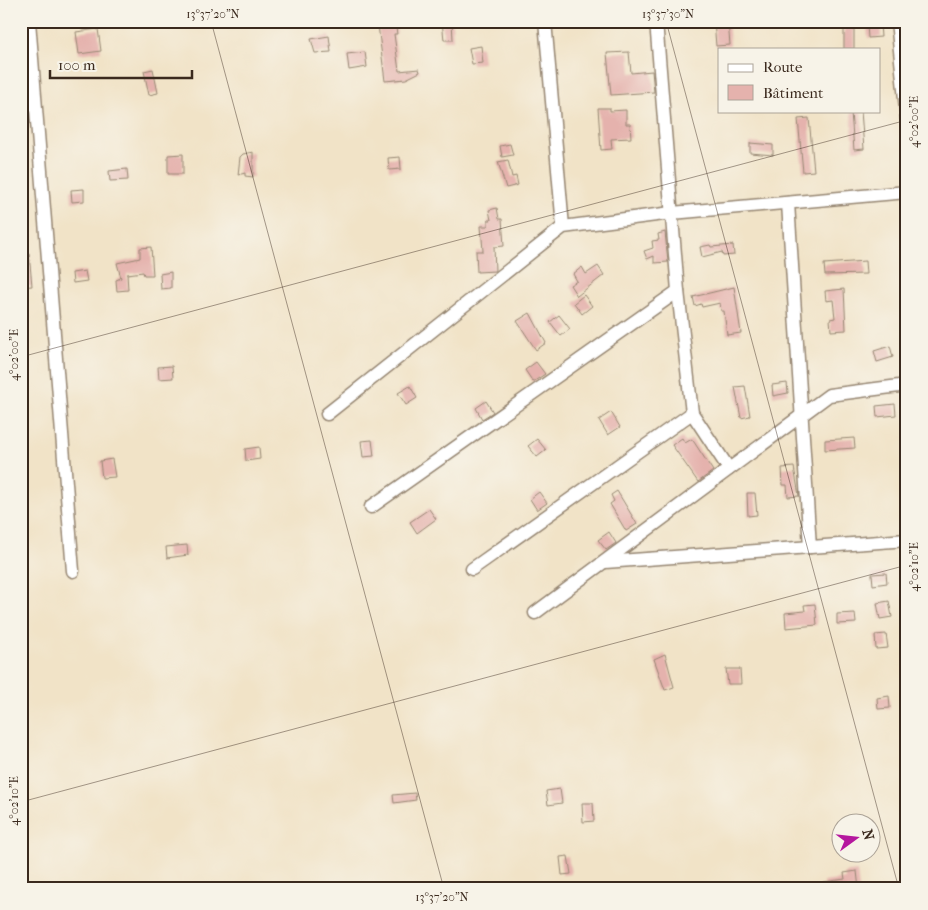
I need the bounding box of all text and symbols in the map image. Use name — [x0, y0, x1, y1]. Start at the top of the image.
text: 13°37'20"N — [186, 7, 240, 21]
text: 13°37'30"N — [642, 7, 694, 21]
scale bar — [50, 48, 192, 80]
legend — [718, 48, 880, 112]
text: 100 m — [58, 56, 96, 74]
text: Route — [763, 58, 803, 76]
text: Bâtiment — [763, 84, 824, 102]
text: 4°02'00"E — [907, 96, 921, 148]
text: 4°02'00"E — [7, 329, 21, 381]
text: 4°02'10"E — [907, 542, 921, 592]
text: 4°02'10"E — [7, 776, 21, 826]
north arrow — [830, 812, 880, 862]
text: N — [858, 827, 878, 842]
text: 13°37'20"N — [415, 890, 469, 904]

